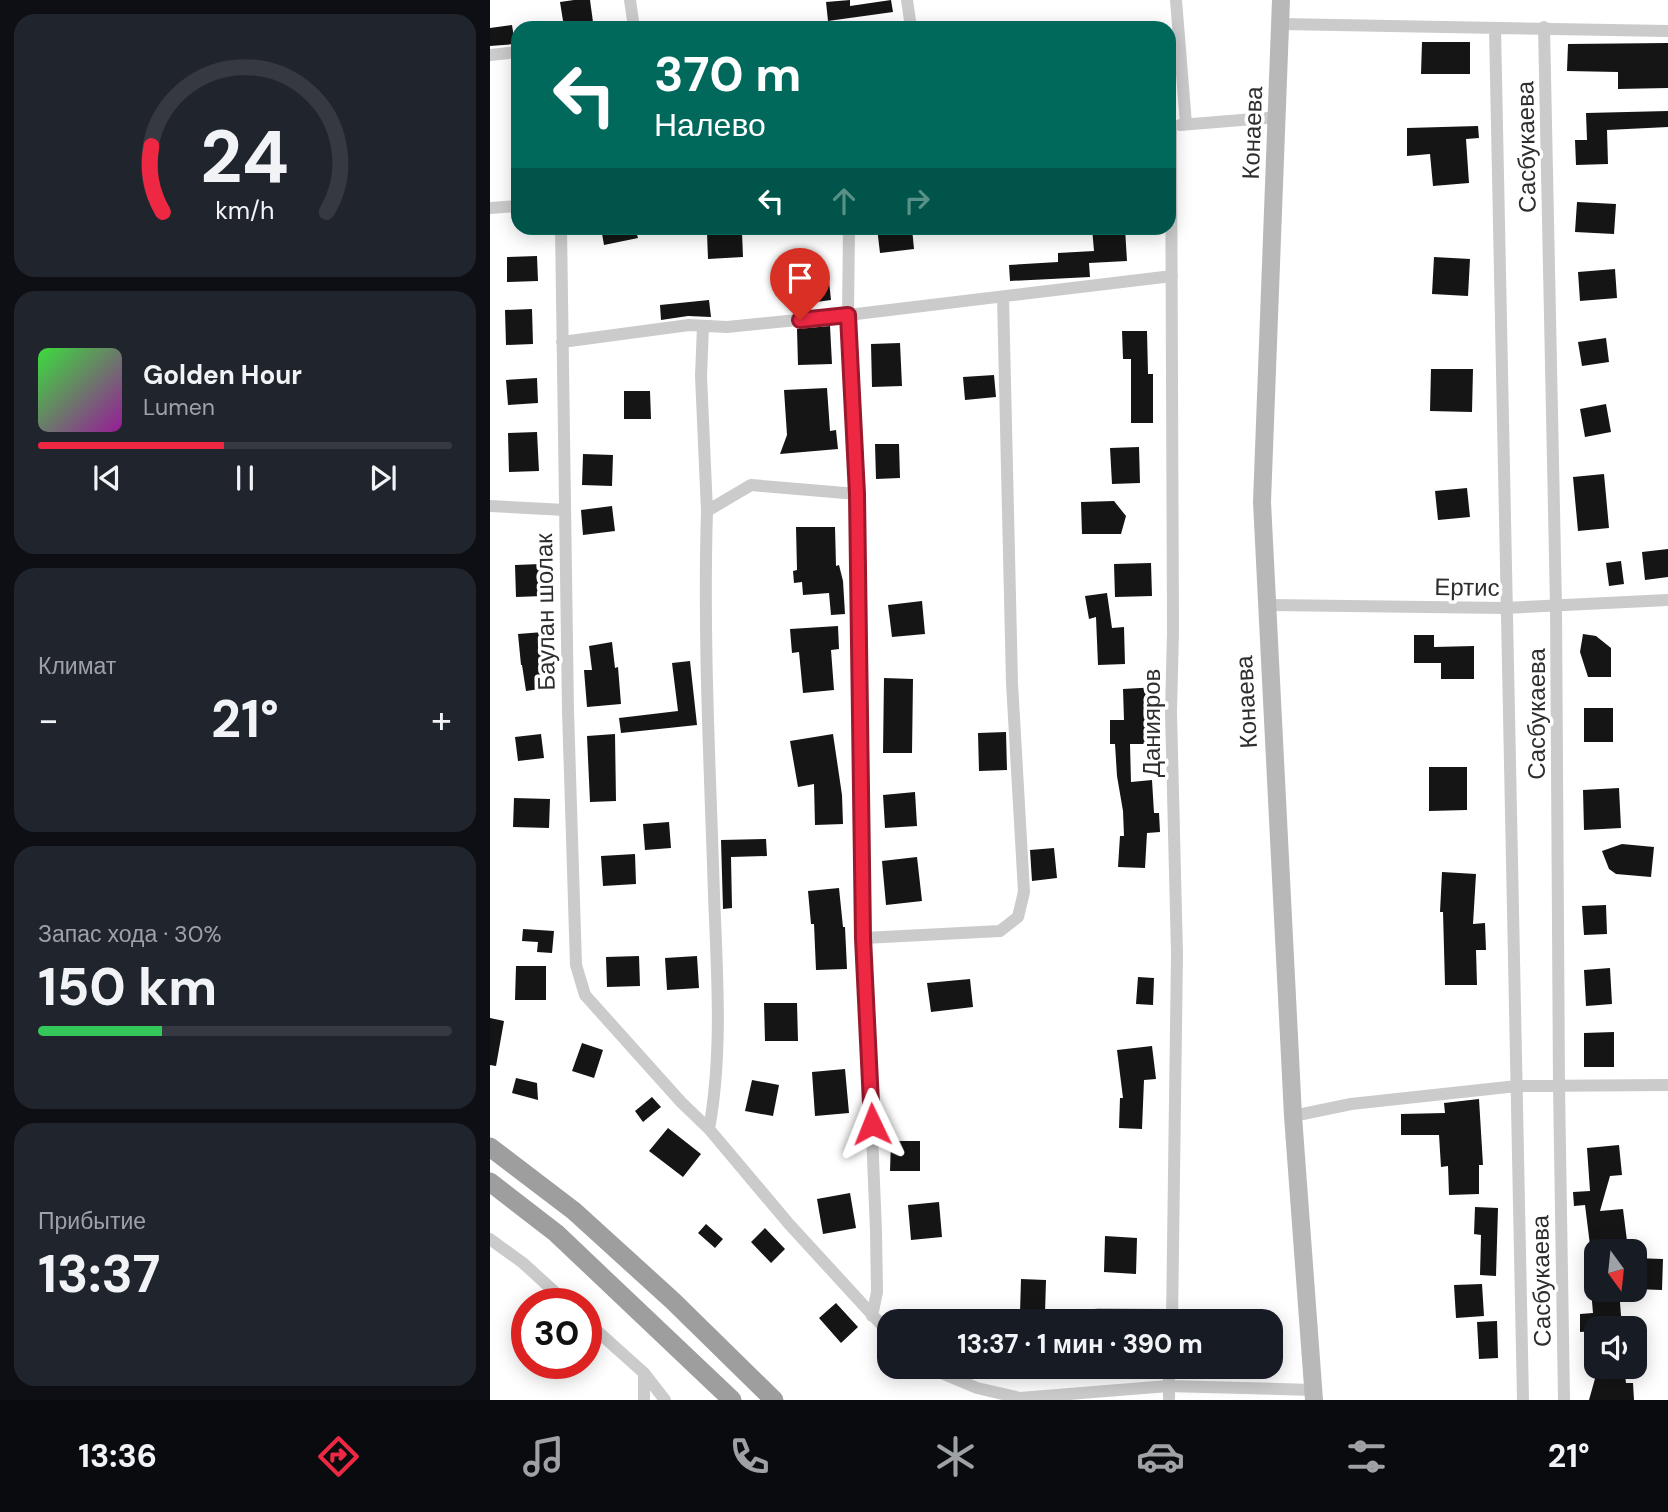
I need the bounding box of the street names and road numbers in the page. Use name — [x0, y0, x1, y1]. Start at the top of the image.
street label: Сасбукаева — [1509, 80, 1543, 213]
street label: Конаева — [1235, 85, 1269, 180]
street label: Баулан шолак — [528, 533, 562, 691]
street label: Ертис — [1434, 571, 1500, 603]
street label: Сасбукаева — [1521, 647, 1552, 780]
street label: Конаева — [1228, 654, 1264, 749]
street label: Данияров — [1136, 669, 1167, 777]
street label: Сасбукаева — [1524, 1214, 1558, 1347]

